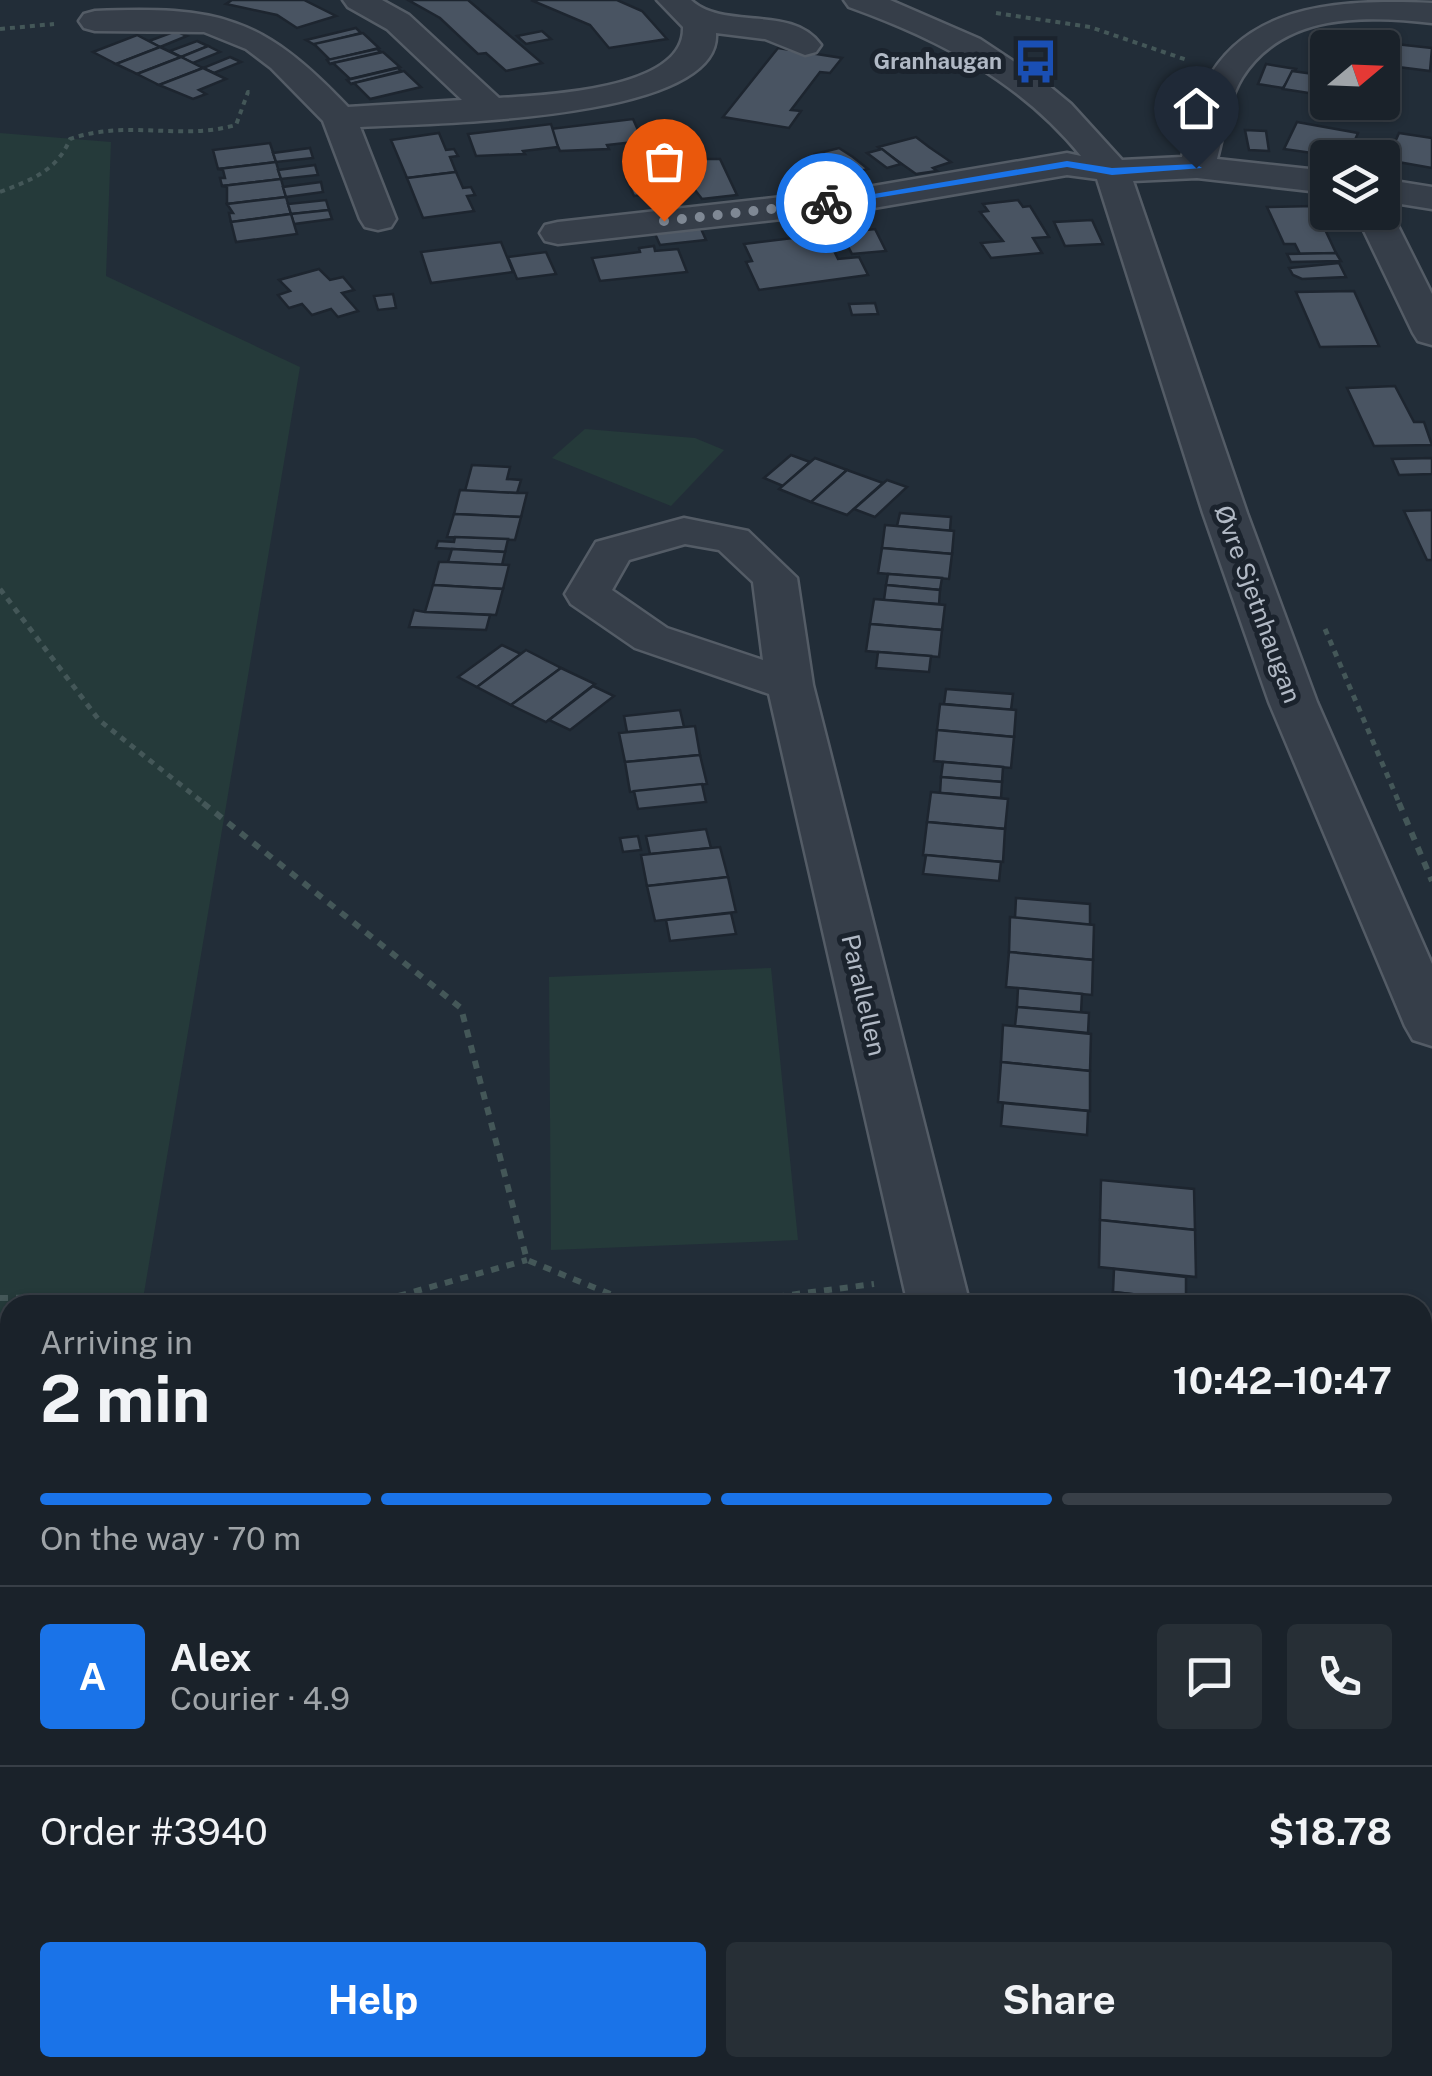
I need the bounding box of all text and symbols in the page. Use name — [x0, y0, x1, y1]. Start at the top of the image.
north arrow — [1310, 30, 1400, 120]
map controls — [1310, 30, 1400, 230]
bus stop icon: Granhaugan — [1011, 37, 1059, 85]
place label: Granhaugan — [874, 48, 1002, 74]
pin — [1154, 66, 1239, 169]
icon: home — [1169, 81, 1224, 136]
pin — [622, 119, 707, 222]
icon: bag — [637, 134, 692, 189]
button: layers — [1310, 140, 1400, 230]
courier — [776, 153, 876, 253]
icon: bike — [799, 176, 854, 231]
street label: Øvre Sjetnhaugan — [1208, 501, 1308, 707]
street label: Parallellen — [835, 931, 893, 1059]
text: Arriving in — [40, 1324, 193, 1361]
text: 10:42–10:47 — [1173, 1358, 1392, 1403]
text: 2 min — [40, 1360, 210, 1437]
text: On the way · 70 m — [40, 1520, 301, 1557]
button: chat — [1157, 1624, 1262, 1729]
button: phone — [1287, 1624, 1392, 1729]
text: Alex — [170, 1635, 252, 1680]
text: A — [79, 1654, 106, 1699]
text: Courier · 4.9 — [170, 1680, 350, 1717]
text: Order #3940 — [40, 1809, 268, 1854]
text: $18.78 — [1268, 1809, 1392, 1854]
button: Help — [40, 1942, 706, 2057]
button: Share — [726, 1942, 1392, 2057]

